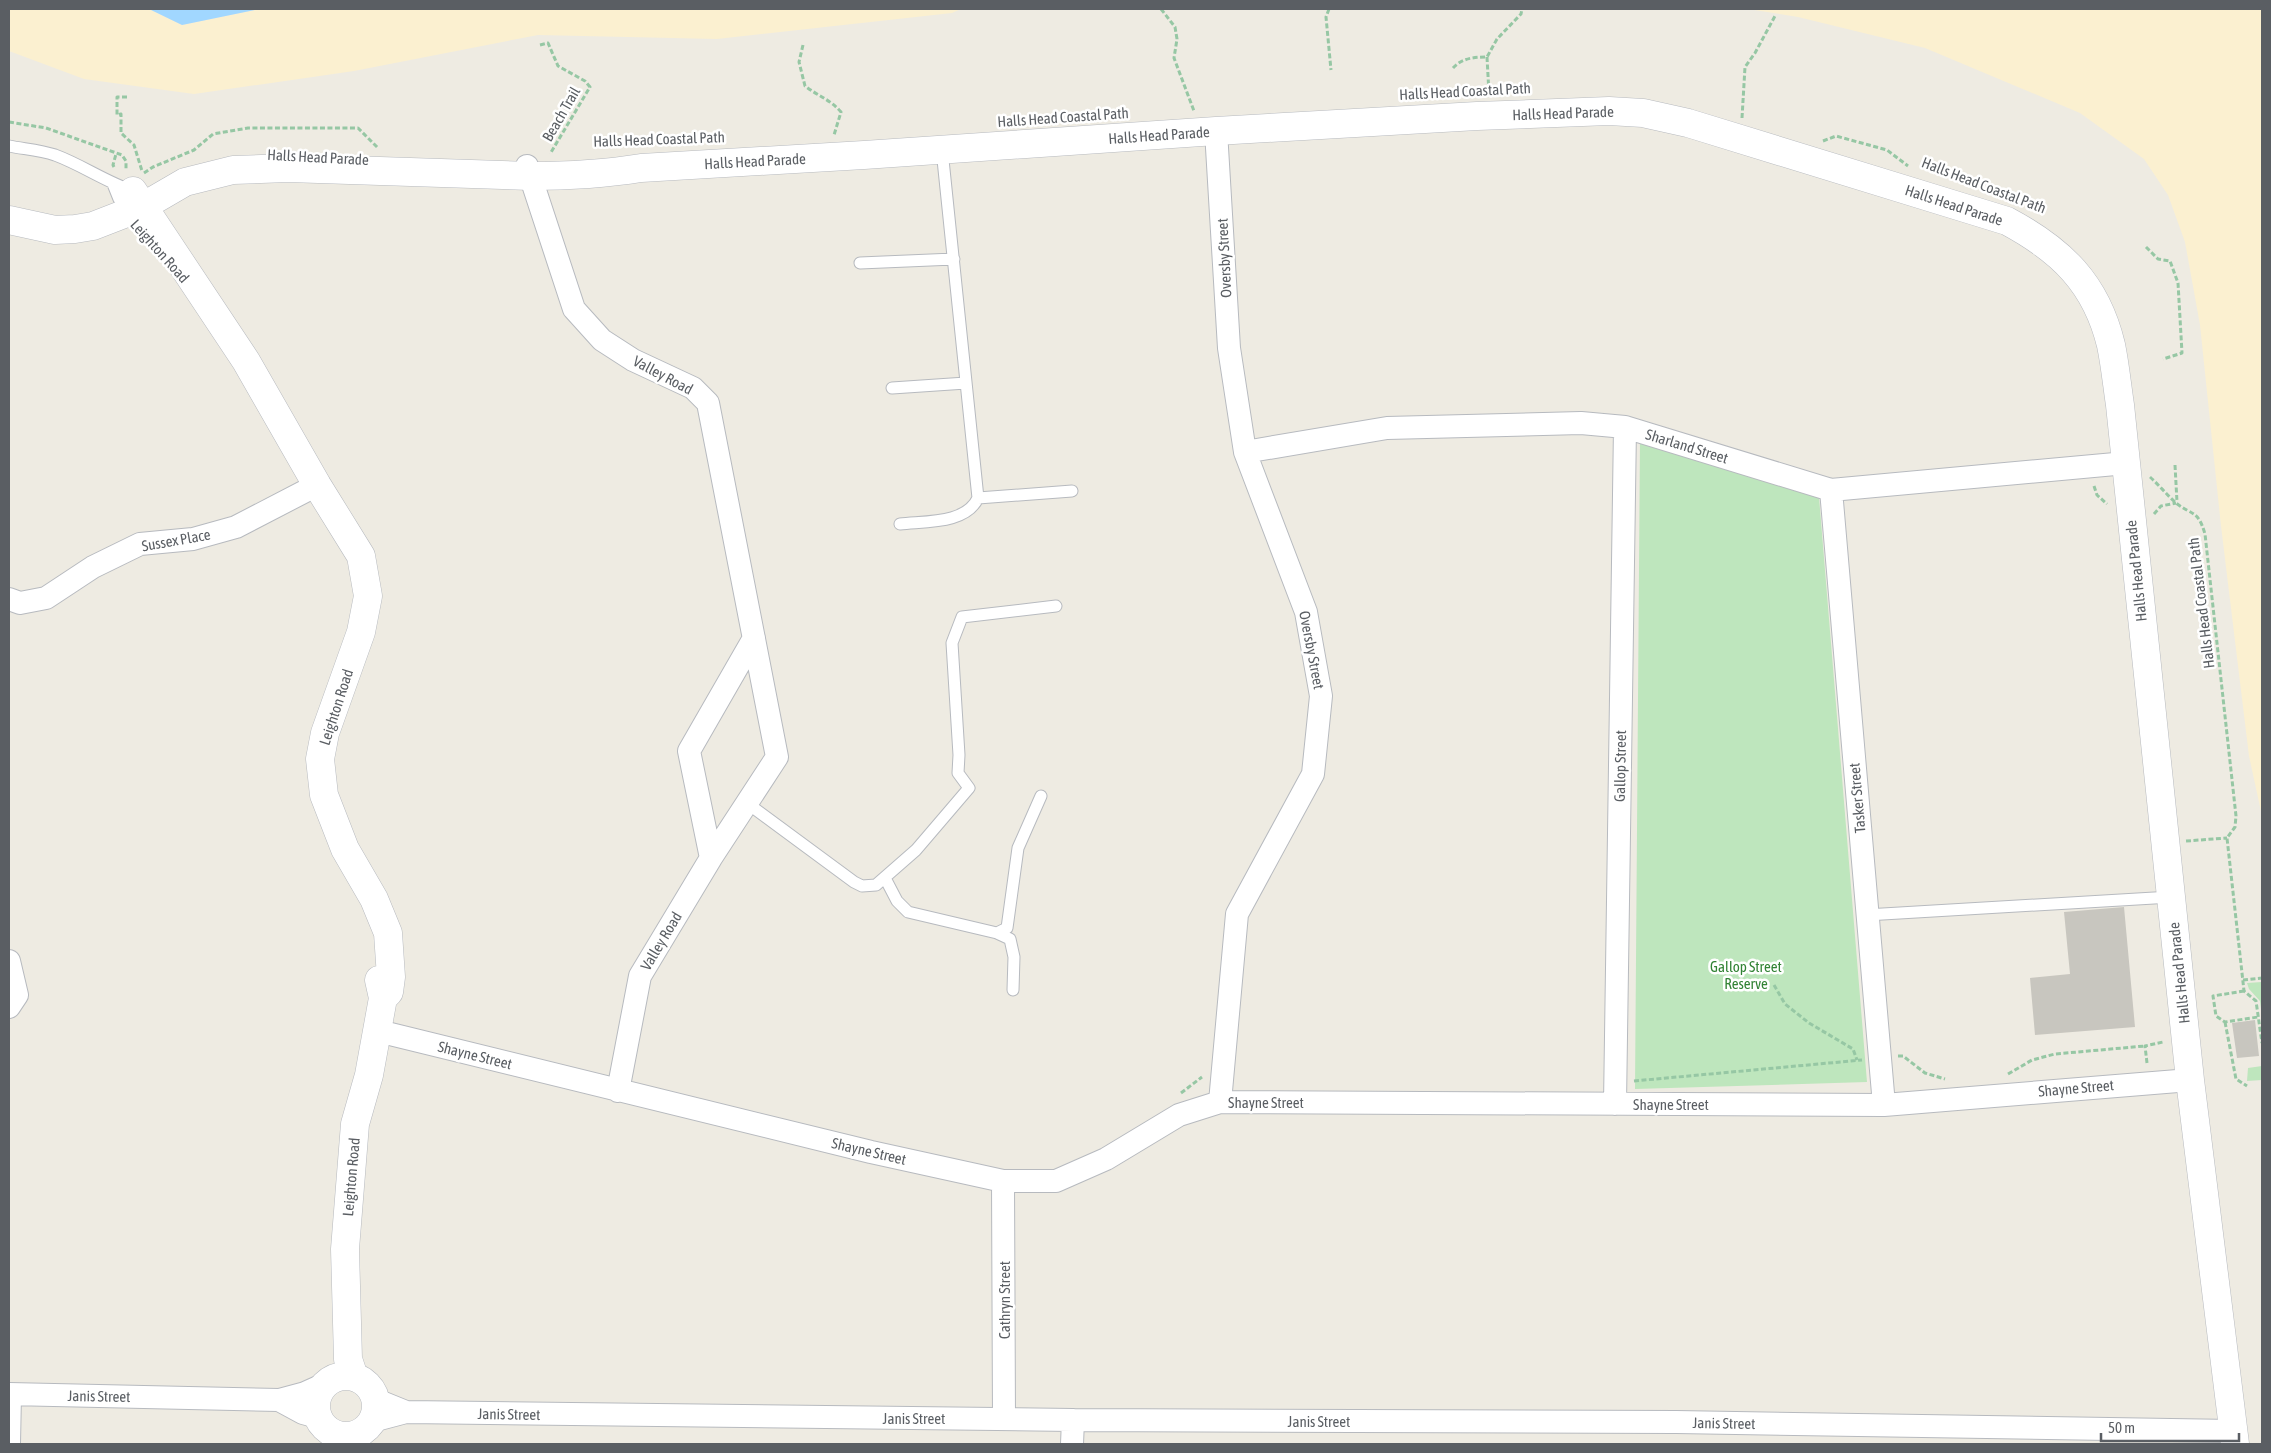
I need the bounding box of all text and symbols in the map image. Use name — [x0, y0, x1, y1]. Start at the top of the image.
street label: Halls Head Coastal Path — [1399, 79, 1531, 103]
street label: Beach Trail — [539, 84, 583, 144]
street label: Halls Head Parade — [1512, 103, 1614, 123]
street label: Halls Head Coastal Path — [997, 104, 1129, 130]
street label: Halls Head Parade — [1108, 123, 1211, 147]
street label: Halls Head Coastal Path — [593, 128, 725, 150]
street label: Halls Head Parade — [267, 146, 369, 168]
street label: Halls Head Parade — [704, 150, 806, 172]
street label: Halls Head Coastal Path — [1919, 153, 2049, 217]
street label: Halls Head Parade — [1903, 181, 2005, 229]
street label: Leighton Road — [127, 216, 193, 286]
street label: Oversby Street — [1213, 218, 1235, 298]
street label: Valley Road — [630, 352, 696, 398]
street label: Sharland Street — [1644, 425, 1730, 467]
street label: Halls Head Parade — [2122, 519, 2150, 622]
street label: Sussex Place — [140, 526, 212, 554]
street label: Halls Head Coastal Path — [2185, 537, 2217, 669]
street label: Oversby Street — [1296, 609, 1328, 691]
street label: Leighton Road — [316, 667, 356, 747]
street label: Gallop Street — [1611, 730, 1629, 802]
street label: Tasker Street — [1845, 762, 1869, 834]
street label: Valley Road — [637, 909, 685, 973]
street label: Halls Head Parade — [2165, 921, 2193, 1024]
park label: Gallop Street Reserve — [1710, 958, 1782, 992]
street label: Shayne Street — [436, 1038, 514, 1072]
street label: Shayne Street — [2038, 1076, 2114, 1100]
street label: Shayne Street — [1228, 1094, 1304, 1111]
street label: Shayne Street — [1633, 1096, 1709, 1113]
street label: Shayne Street — [830, 1134, 908, 1168]
street label: Leighton Road — [339, 1137, 363, 1217]
street label: Cathryn Street — [996, 1261, 1013, 1339]
street label: Janis Street — [67, 1387, 131, 1405]
street label: Janis Street — [477, 1405, 541, 1423]
street label: Janis Street — [883, 1410, 945, 1427]
scale bar — [2101, 1410, 2238, 1442]
street label: Janis Street — [1288, 1413, 1350, 1430]
street label: Janis Street — [1692, 1414, 1756, 1432]
text: 50 m — [2108, 1419, 2135, 1436]

